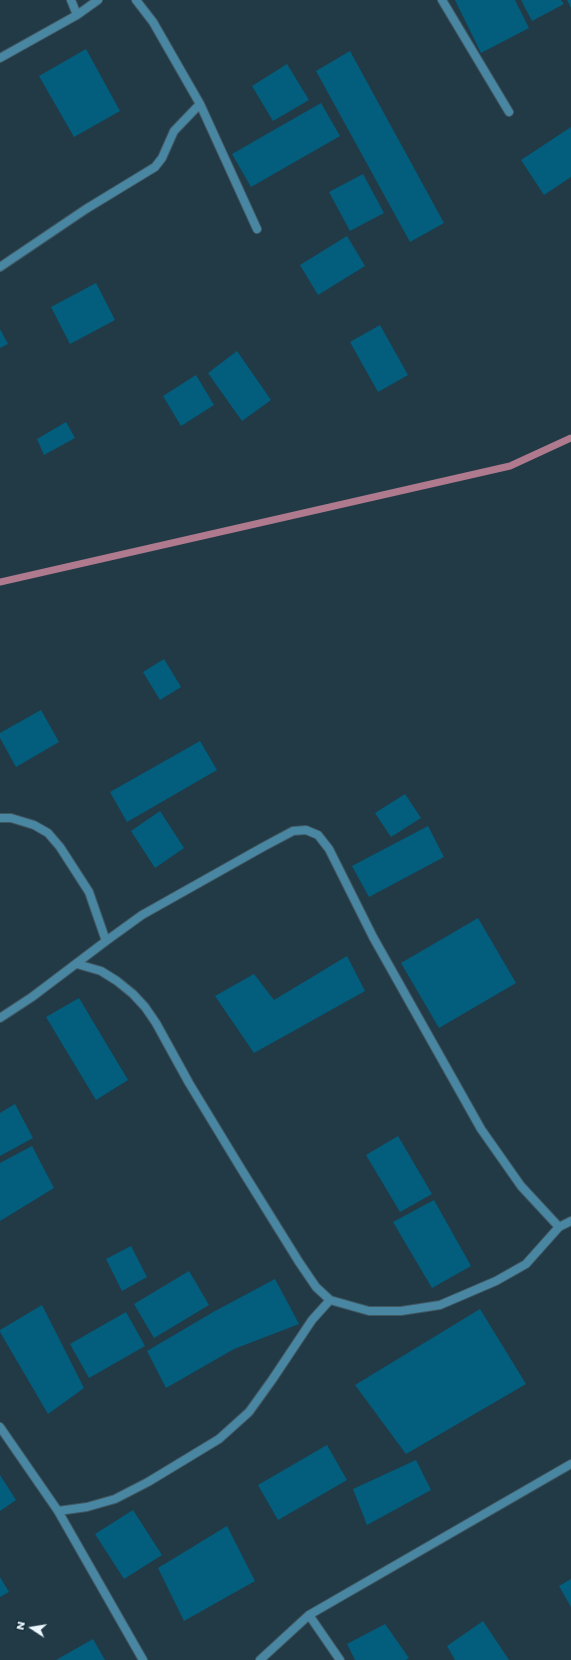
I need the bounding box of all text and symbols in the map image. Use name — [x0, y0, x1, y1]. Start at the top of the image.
north arrow — [12, 1608, 52, 1648]
text: N — [12, 1620, 29, 1631]

